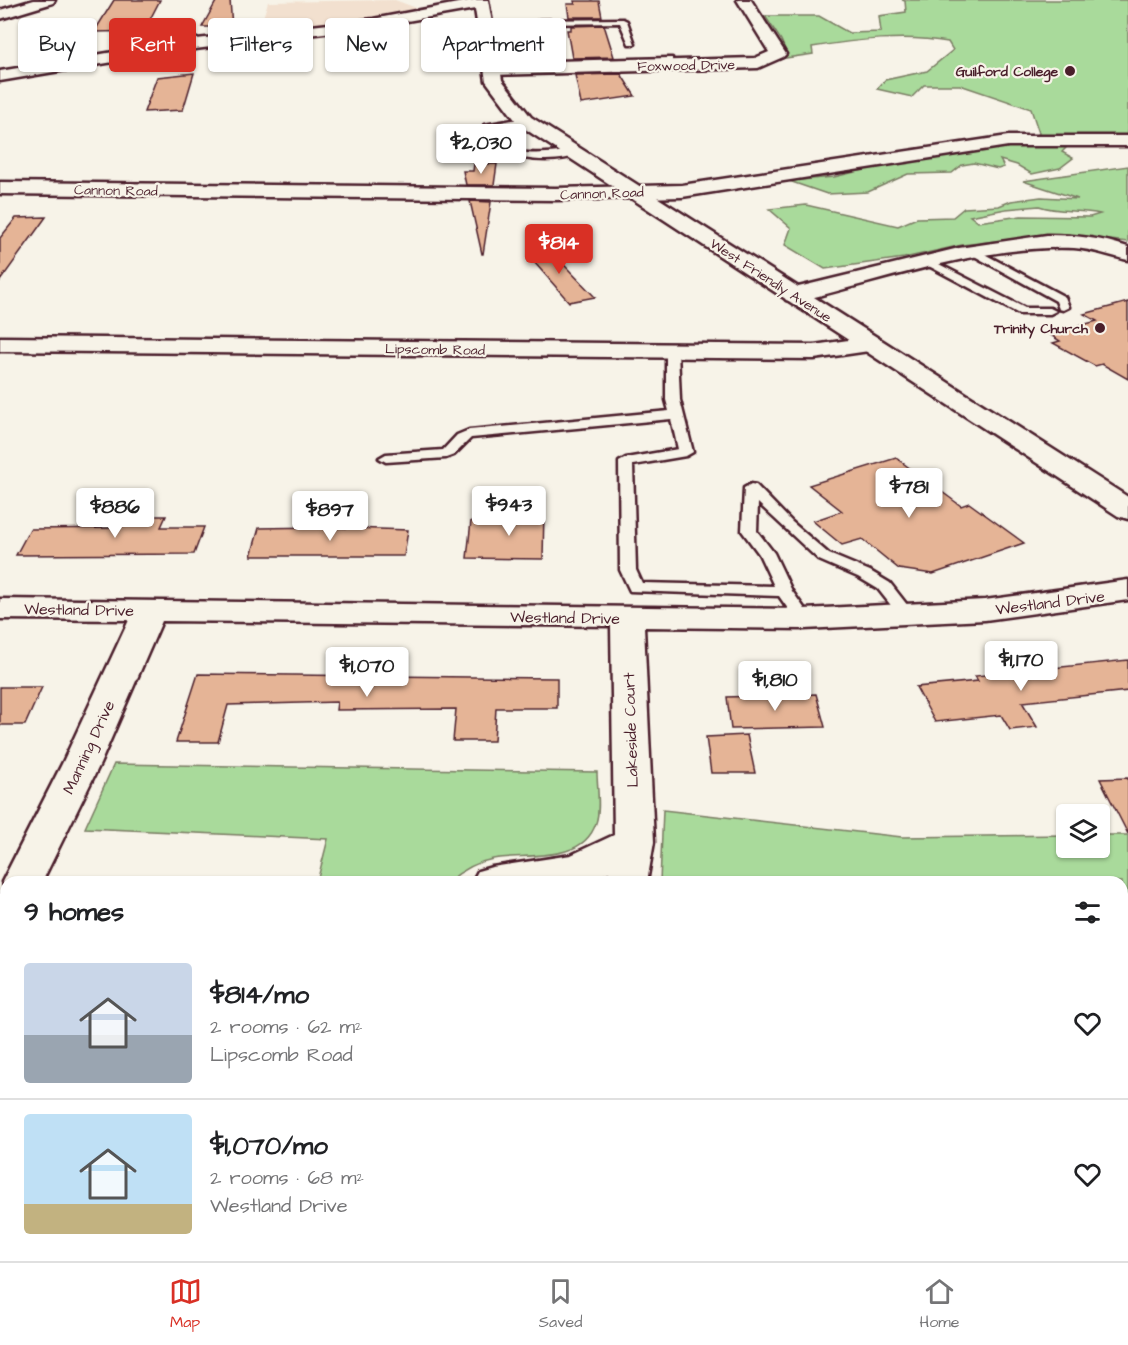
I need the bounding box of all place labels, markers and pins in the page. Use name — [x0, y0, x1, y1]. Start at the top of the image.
place label: Guilford College — [956, 62, 1058, 83]
marker: Guilford College — [1063, 64, 1077, 78]
pin: $2,030 — [432, 124, 530, 175]
pin: $814 — [523, 224, 595, 275]
place label: Trinity Church — [993, 319, 1089, 339]
marker: Trinity Church — [1093, 321, 1107, 335]
pin: $781 — [873, 468, 945, 519]
pin: $943 — [473, 486, 545, 537]
pin: $886 — [79, 488, 151, 539]
pin: $897 — [294, 491, 366, 542]
pin: $1,170 — [972, 641, 1070, 692]
pin: $1,070 — [318, 647, 416, 698]
pin: $1,810 — [726, 661, 824, 712]

